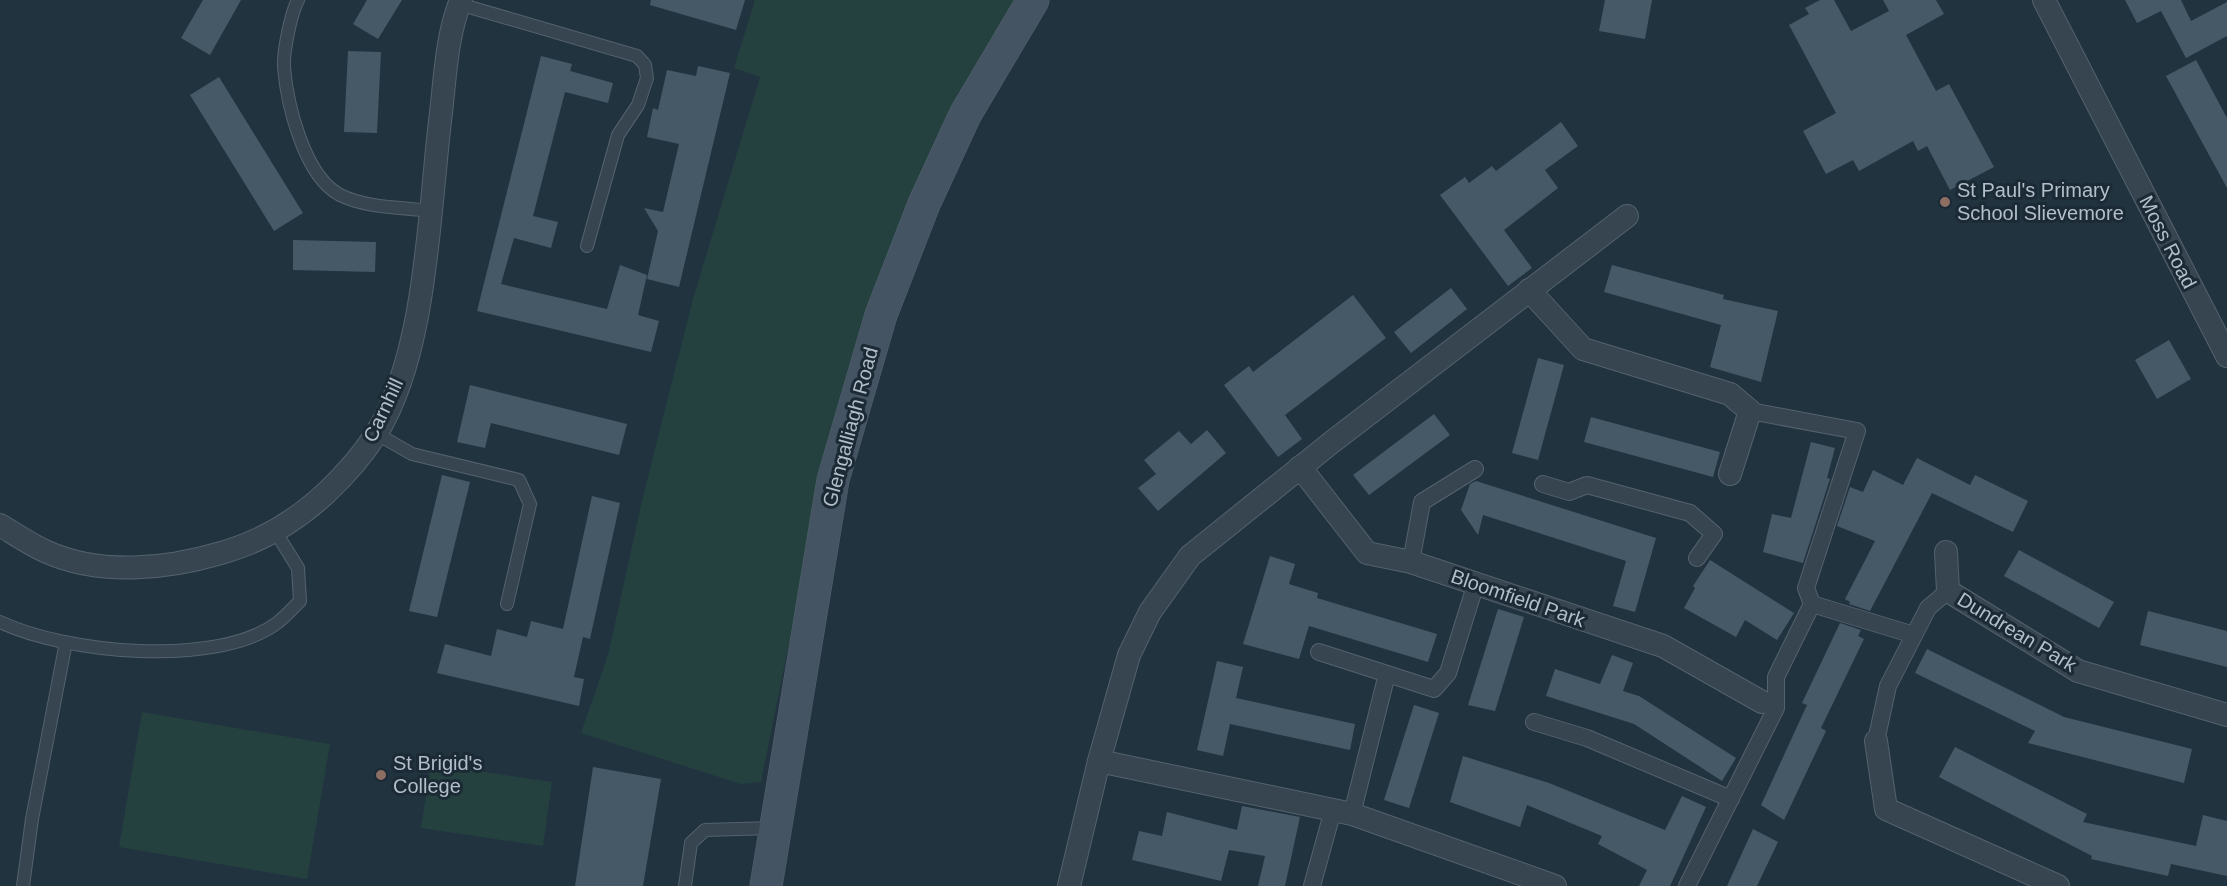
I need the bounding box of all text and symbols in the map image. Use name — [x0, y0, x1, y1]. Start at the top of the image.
place label: St Paul's Primary School Slievemore — [1957, 179, 2124, 224]
street label: Moss Road — [2135, 192, 2201, 292]
marker: St Paul's Primary School Slievemore — [1938, 195, 1952, 209]
street label: Glengalliagh Road — [818, 345, 882, 509]
street label: Carnhill — [359, 375, 407, 445]
street label: Bloomfield Park — [1448, 565, 1589, 632]
street label: Dundrean Park — [1954, 588, 2081, 677]
place label: St Brigid's College — [393, 752, 482, 797]
marker: St Brigid's College — [374, 768, 388, 782]

